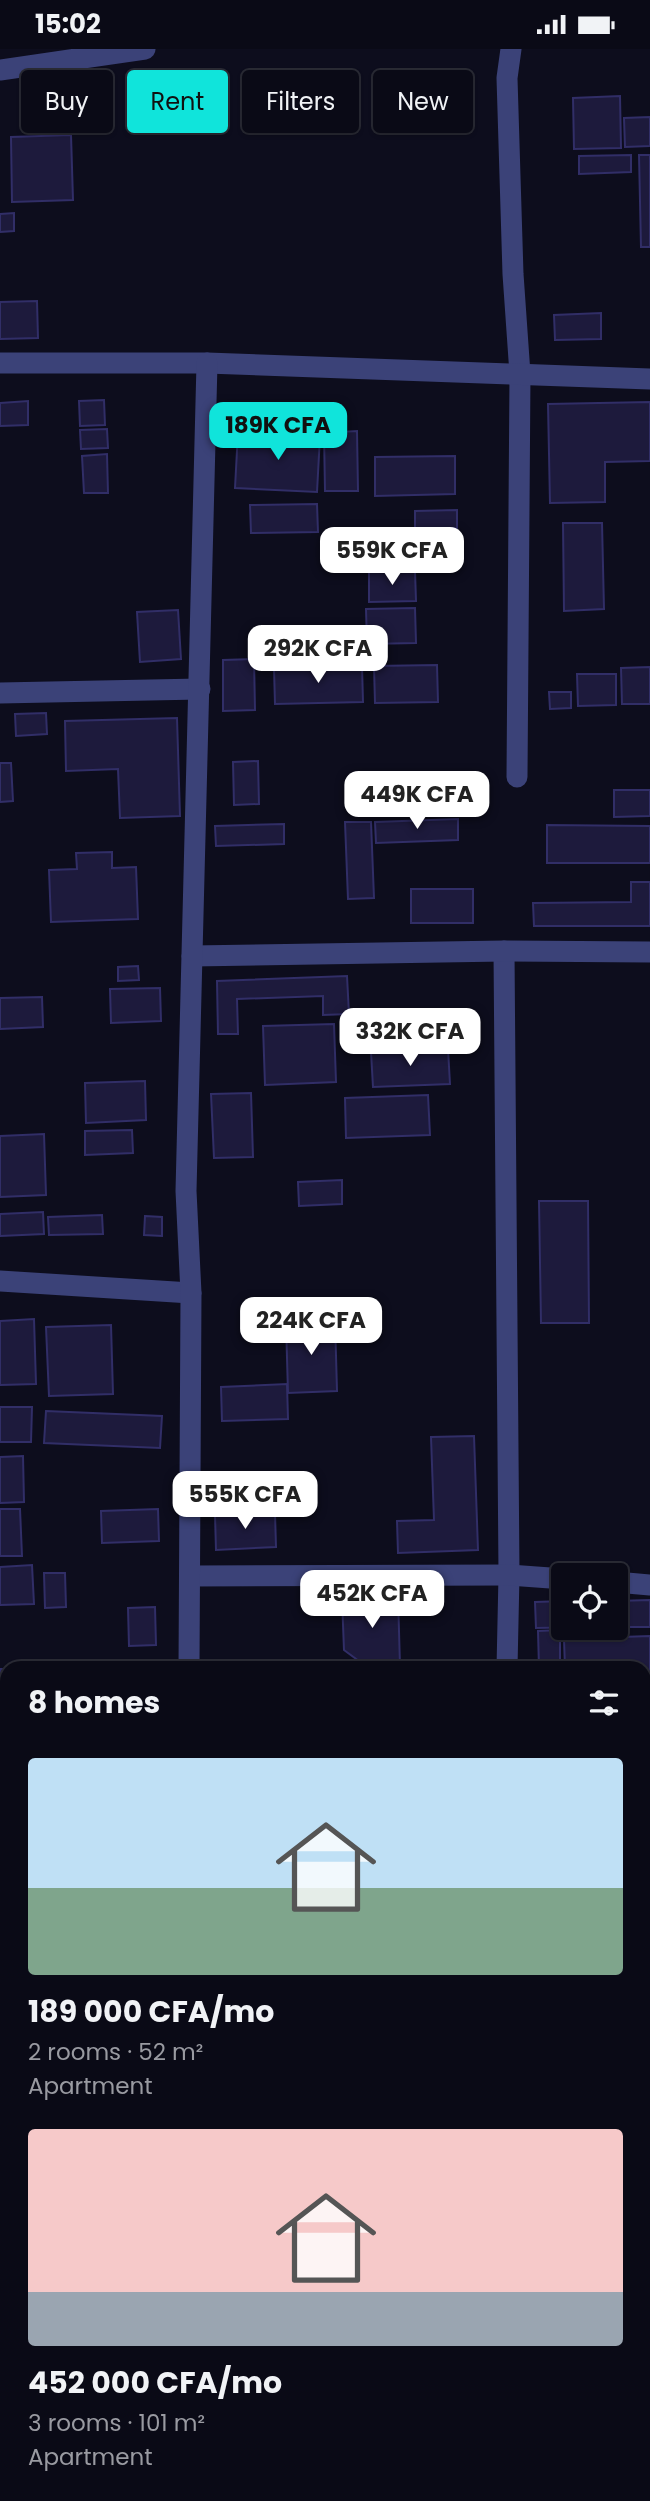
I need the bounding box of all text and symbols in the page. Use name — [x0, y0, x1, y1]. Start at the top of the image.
text: 15:02 — [35, 6, 101, 42]
chip: Buy — [21, 70, 113, 133]
chip: Rent — [127, 70, 228, 133]
chip: Filters — [242, 70, 359, 133]
chip: New — [373, 70, 473, 133]
pin: 189K CFA — [206, 403, 350, 462]
text: 189K CFA — [225, 409, 331, 441]
pin: 559K CFA — [320, 527, 464, 587]
text: 559K CFA — [336, 534, 448, 566]
pin: 292K CFA — [246, 625, 390, 685]
text: 292K CFA — [264, 632, 372, 664]
pin: 449K CFA — [345, 771, 489, 831]
text: 449K CFA — [360, 778, 474, 810]
pin: 332K CFA — [338, 1009, 482, 1068]
text: 332K CFA — [356, 1015, 464, 1047]
pin: 224K CFA — [239, 1297, 383, 1357]
text: 224K CFA — [256, 1304, 366, 1336]
pin: 555K CFA — [173, 1471, 317, 1531]
text: 555K CFA — [189, 1478, 301, 1510]
map controls — [551, 1563, 628, 1640]
button: locate — [551, 1563, 628, 1640]
pin: 452K CFA — [300, 1571, 444, 1630]
text: 452K CFA — [316, 1577, 428, 1609]
text: 8 homes — [28, 1681, 160, 1724]
icon: filters — [585, 1684, 623, 1722]
icon: home — [263, 1804, 389, 1930]
text: 189 000 CFA/mo — [28, 1990, 274, 2033]
text: 2 rooms · 52 m² — [28, 2036, 203, 2068]
text: Apartment — [28, 2070, 153, 2102]
icon: home — [263, 2175, 389, 2301]
text: 452 000 CFA/mo — [28, 2361, 282, 2404]
text: 3 rooms · 101 m² — [28, 2407, 205, 2439]
text: Apartment — [28, 2441, 153, 2473]

